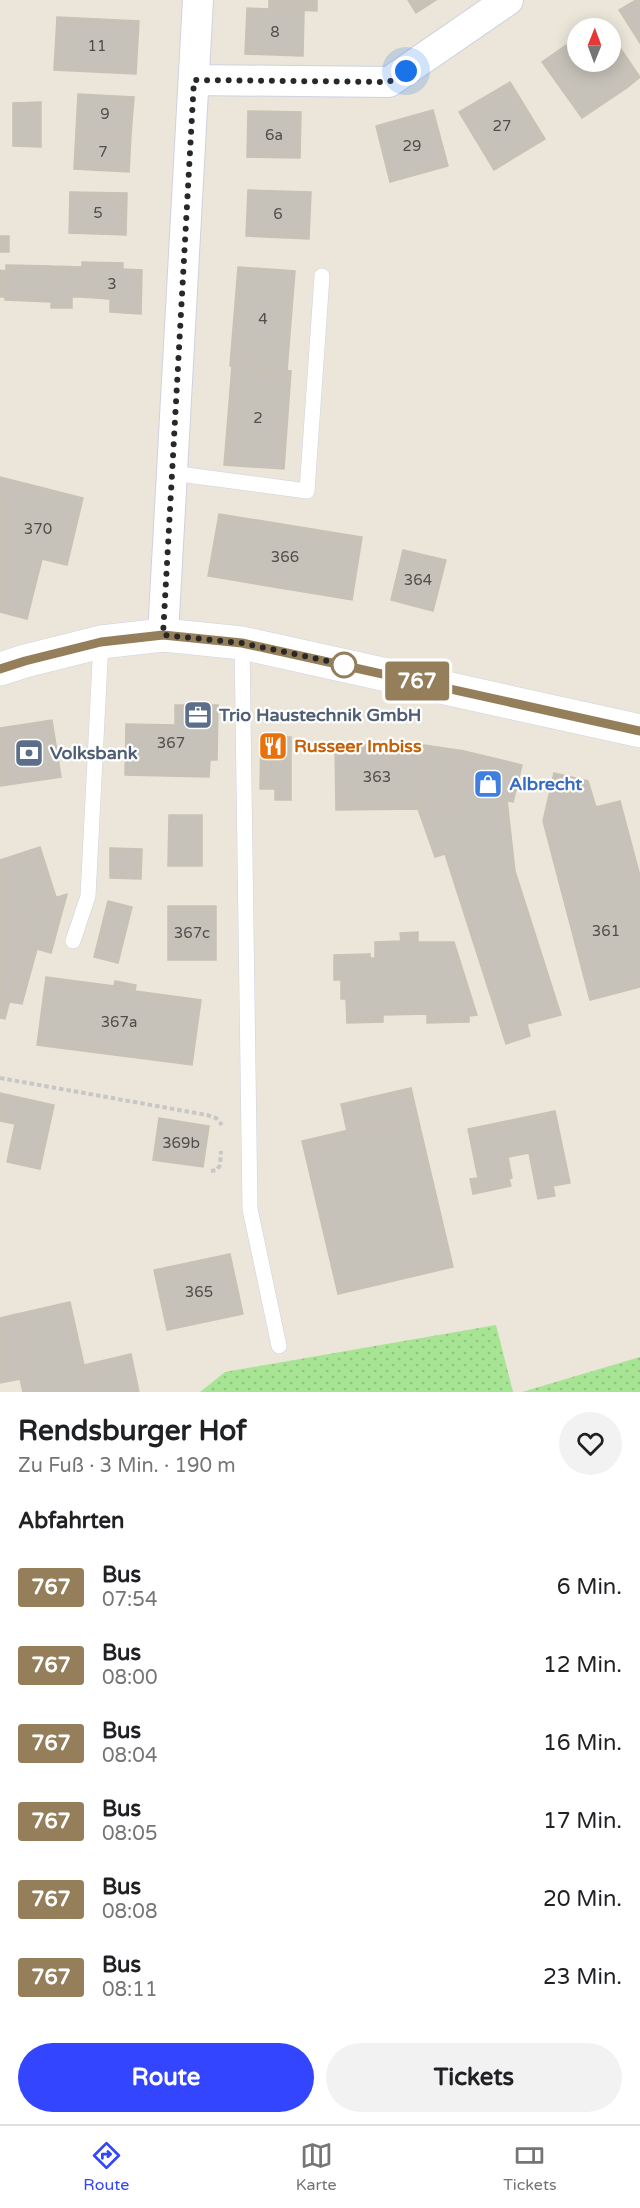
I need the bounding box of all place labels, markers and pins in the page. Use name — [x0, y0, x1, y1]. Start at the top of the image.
unlabelled marker — [331, 652, 357, 678]
office icon: Trio Haustechnik GmbH — [182, 699, 214, 731]
place label: Trio Haustechnik GmbH — [218, 704, 421, 726]
restaurant icon: Russeer Imbiss — [257, 730, 289, 762]
place label: Russeer Imbiss — [294, 735, 422, 757]
bank icon: Volksbank — [13, 737, 45, 769]
place label: Volksbank — [50, 742, 138, 764]
shop icon: Albrecht — [472, 768, 504, 800]
place label: Albrecht — [509, 773, 582, 795]

